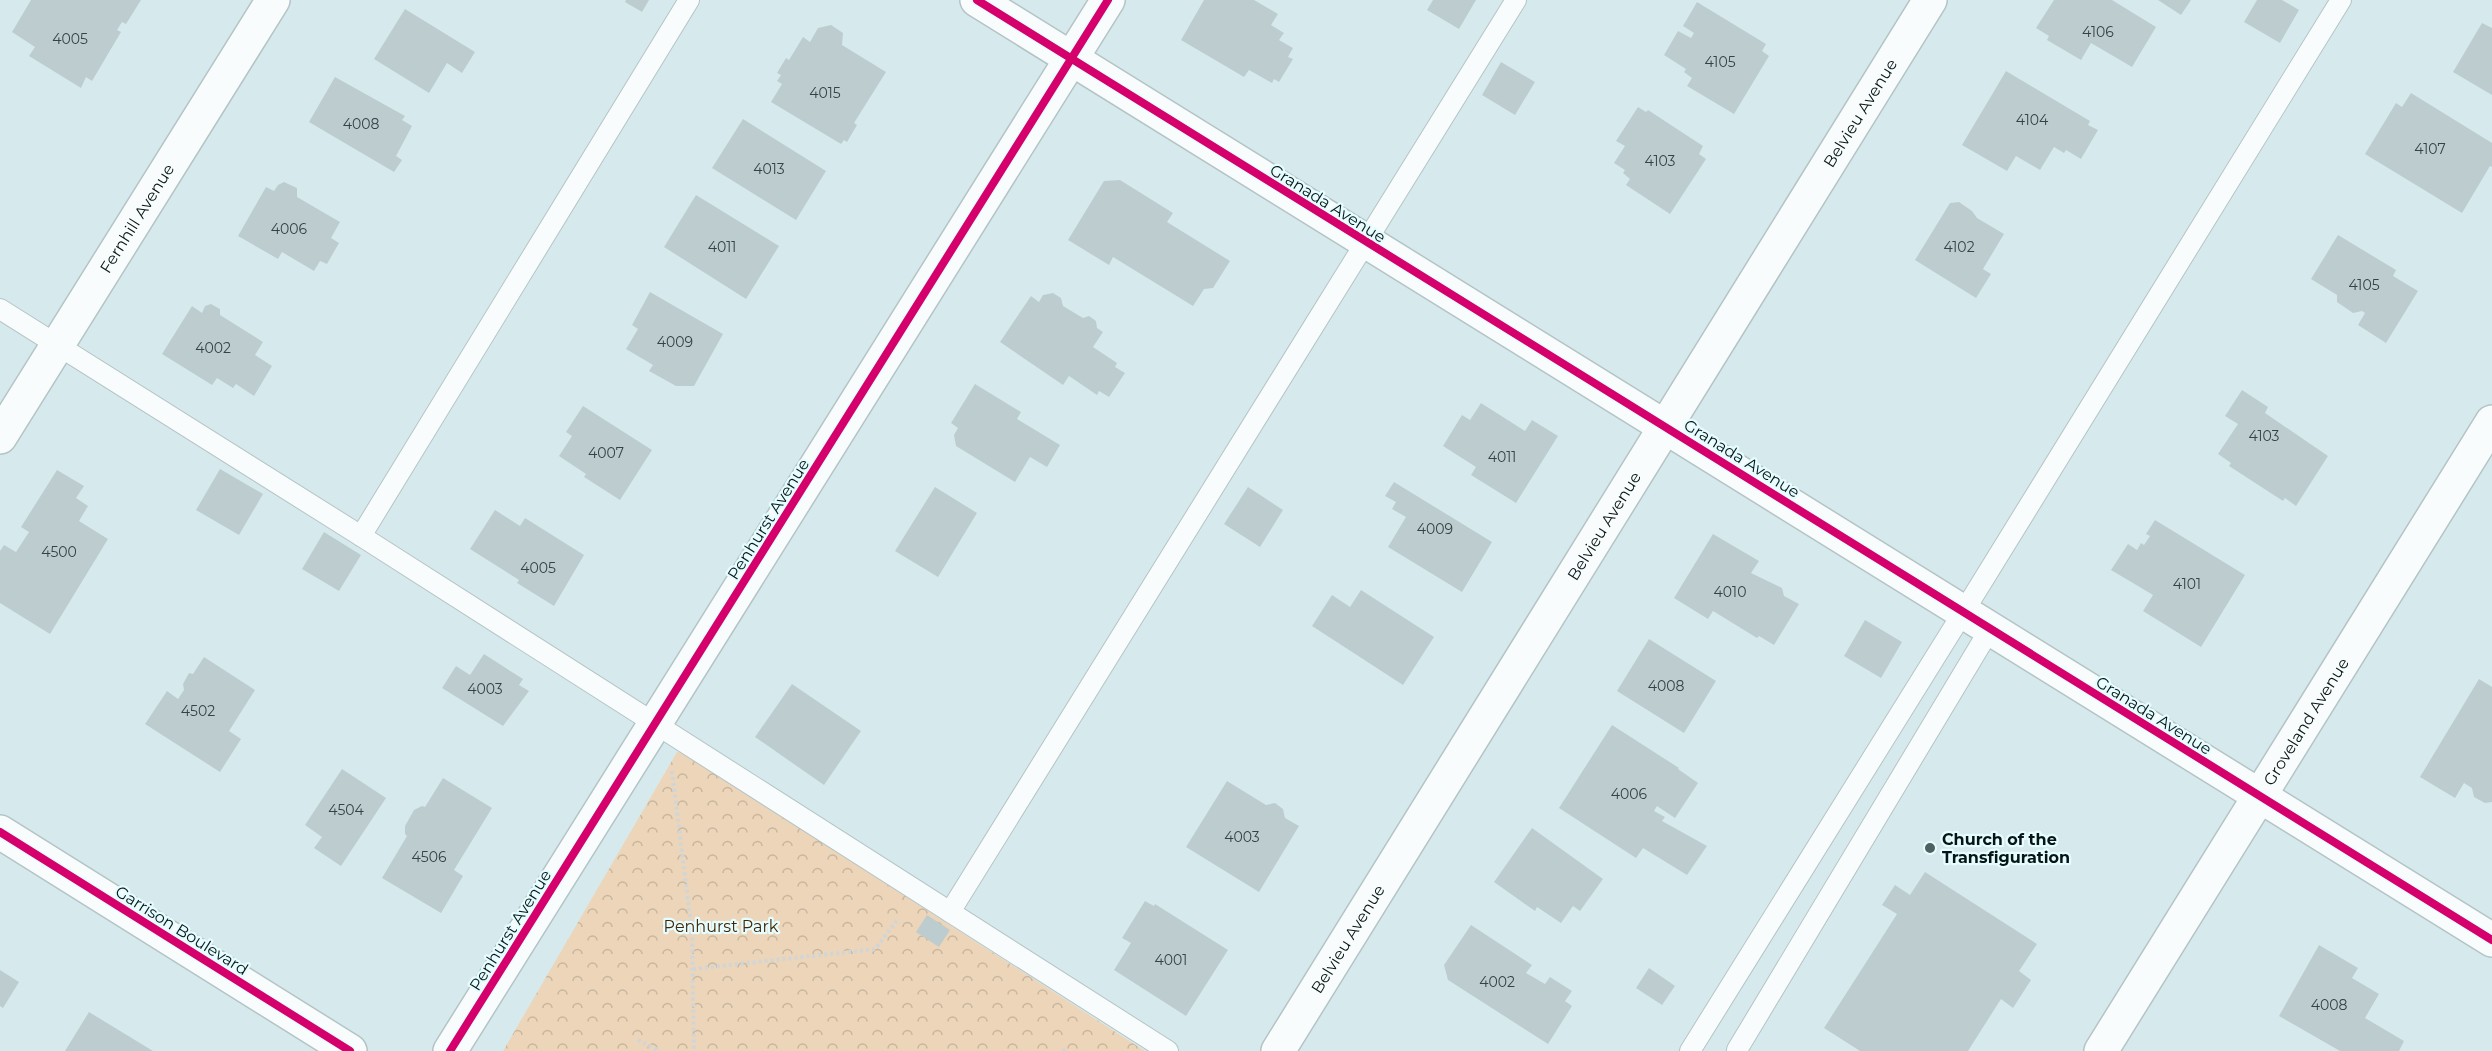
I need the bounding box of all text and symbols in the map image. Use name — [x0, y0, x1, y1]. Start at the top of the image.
house number: 4106 — [2082, 23, 2114, 41]
house number: 4005 — [52, 30, 88, 48]
house number: 4105 — [1704, 53, 1736, 71]
street label: Belvieu Avenue — [1820, 55, 1901, 171]
house number: 4015 — [809, 84, 841, 102]
house number: 4104 — [2016, 111, 2049, 129]
house number: 4008 — [343, 115, 379, 133]
house number: 4107 — [2414, 140, 2446, 158]
house number: 4103 — [1645, 152, 1676, 170]
street label: Fernhill Avenue — [96, 160, 178, 277]
house number: 4013 — [753, 160, 785, 178]
street label: Granada Avenue — [1266, 160, 1389, 247]
house number: 4006 — [271, 220, 308, 238]
house number: 4011 — [708, 238, 736, 256]
house number: 4102 — [1943, 238, 1975, 256]
house number: 4105 — [2348, 276, 2380, 294]
house number: 4009 — [657, 333, 693, 351]
house number: 4002 — [195, 339, 231, 357]
street label: Granada Avenue — [1680, 415, 1803, 502]
house number: 4103 — [2249, 427, 2280, 445]
house number: 4007 — [588, 444, 624, 462]
house number: 4011 — [1488, 448, 1516, 466]
street label: Penhurst Avenue — [724, 455, 813, 583]
street label: Belvieu Avenue — [1563, 468, 1645, 584]
house number: 4009 — [1417, 520, 1453, 538]
house number: 4500 — [41, 543, 77, 561]
house number: 4005 — [520, 559, 556, 577]
house number: 4101 — [2173, 575, 2201, 593]
house number: 4010 — [1714, 583, 1746, 601]
street label: Groveland Avenue — [2259, 654, 2353, 789]
street label: Granada Avenue — [2092, 672, 2215, 759]
house number: 4008 — [1648, 677, 1684, 695]
house number: 4003 — [467, 680, 503, 698]
house number: 4502 — [181, 702, 215, 720]
house number: 4006 — [1611, 785, 1648, 803]
house number: 4504 — [328, 801, 365, 819]
house number: 4003 — [1224, 828, 1260, 846]
place label: Church of the Transfiguration — [1942, 830, 2070, 867]
marker: Church of the Transfiguration — [1923, 841, 1937, 855]
house number: 4506 — [412, 848, 447, 866]
street label: Penhurst Avenue — [466, 866, 555, 994]
street label: Belvieu Avenue — [1307, 881, 1389, 997]
street label: Garrison Boulevard — [112, 882, 252, 979]
park label: Penhurst Park — [664, 917, 779, 936]
house number: 4001 — [1155, 951, 1187, 969]
house number: 4002 — [1479, 973, 1515, 991]
house number: 4008 — [2311, 996, 2347, 1014]

